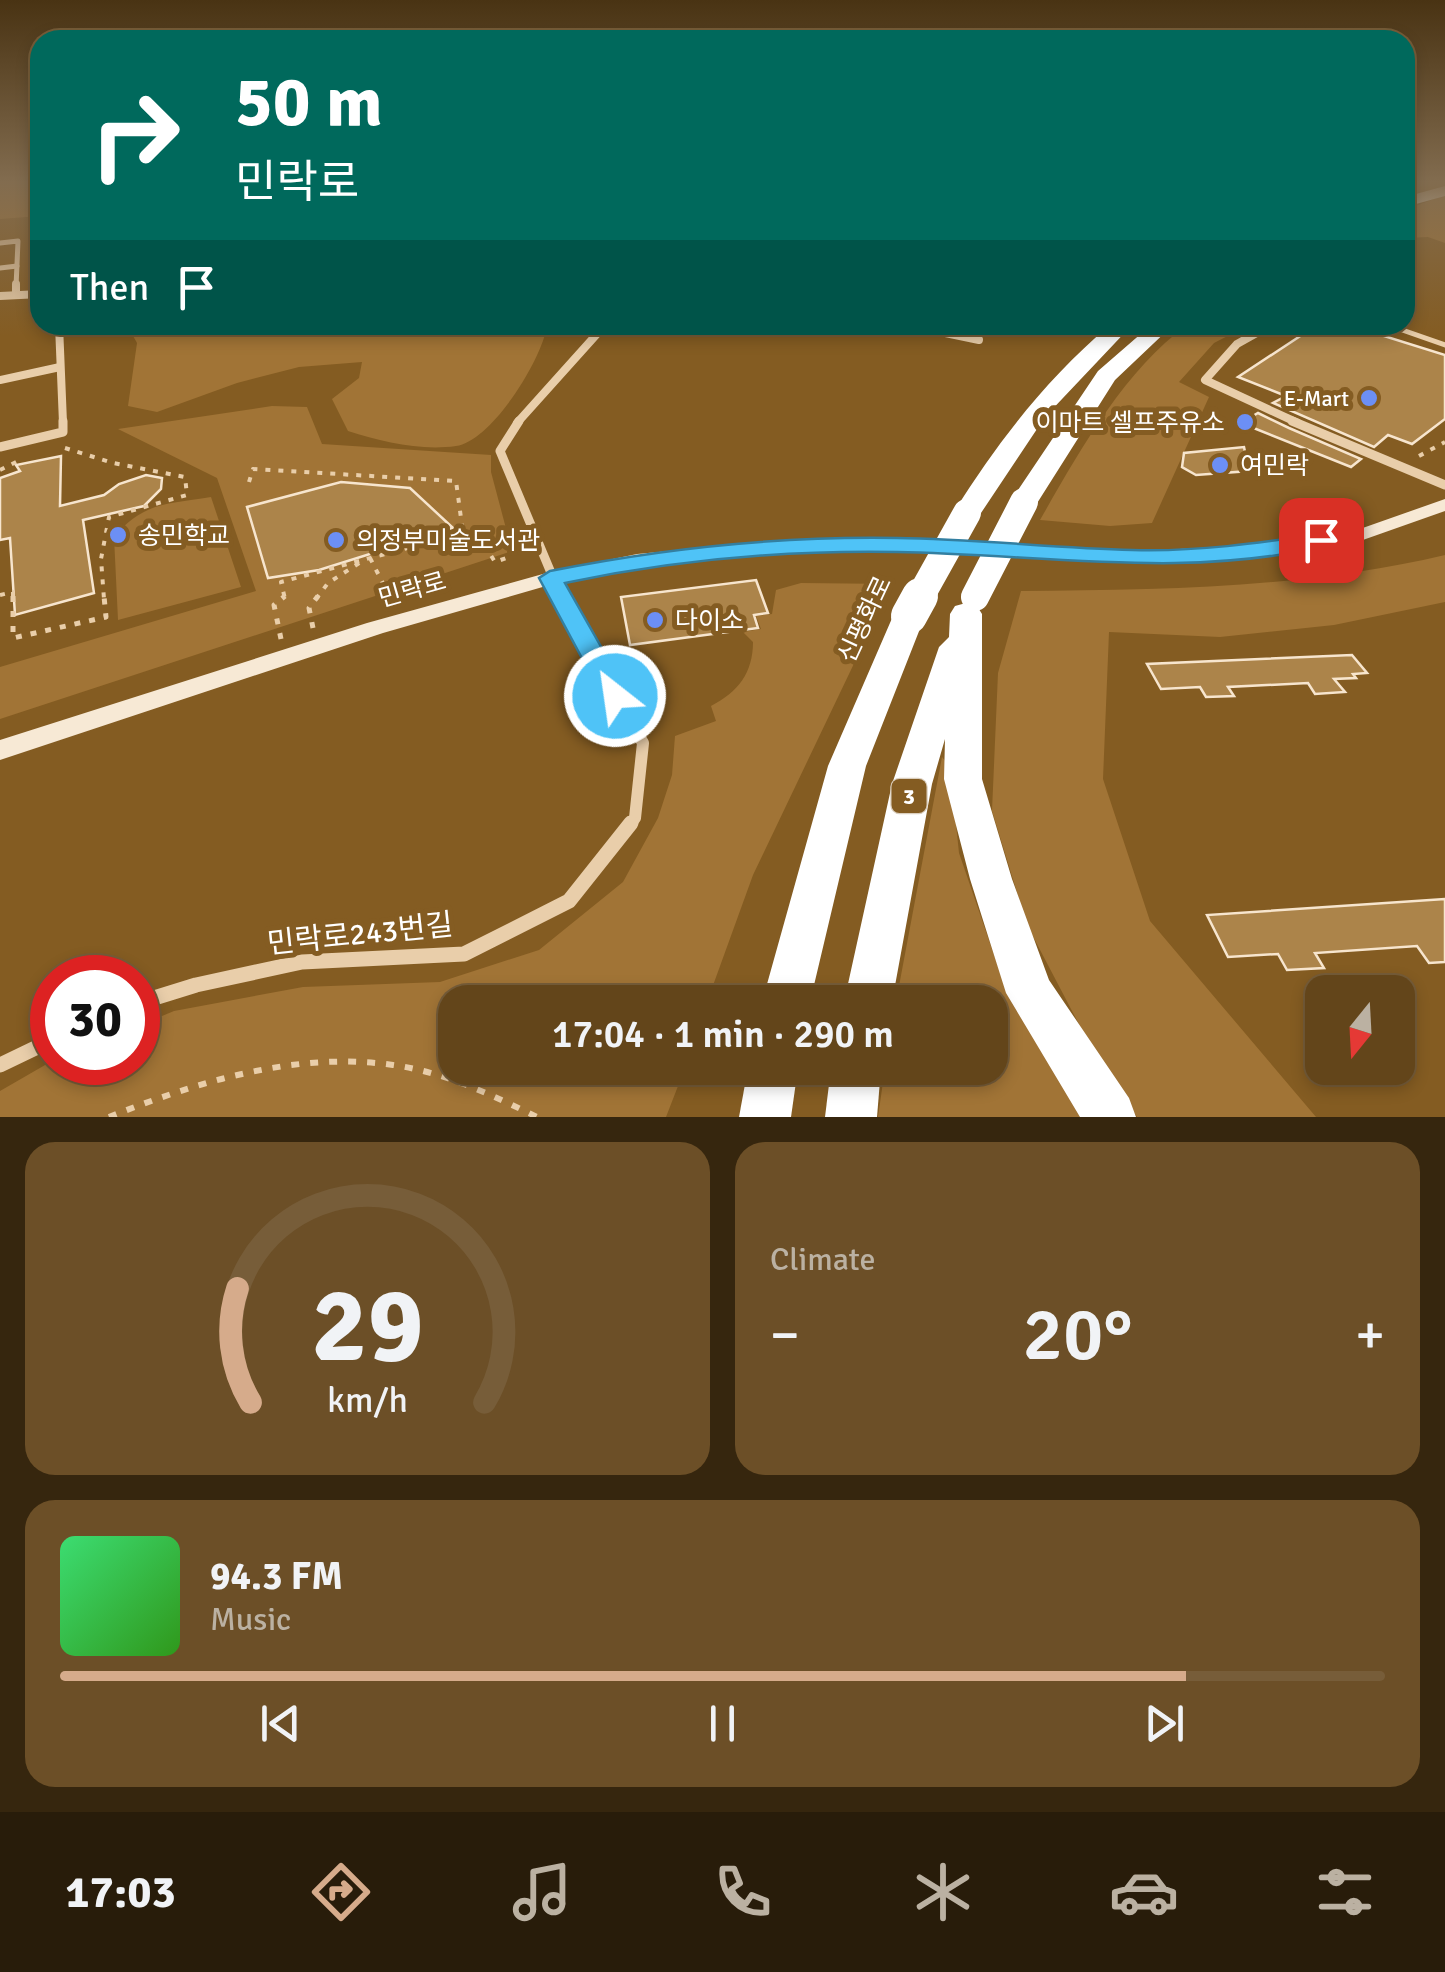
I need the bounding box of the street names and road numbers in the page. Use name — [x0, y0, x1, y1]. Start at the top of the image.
street label: 민락로 — [375, 565, 450, 614]
street label: 신평화로 — [831, 571, 898, 667]
road number: 3 — [892, 779, 926, 813]
street label: 민락로243번길 — [265, 906, 455, 963]

